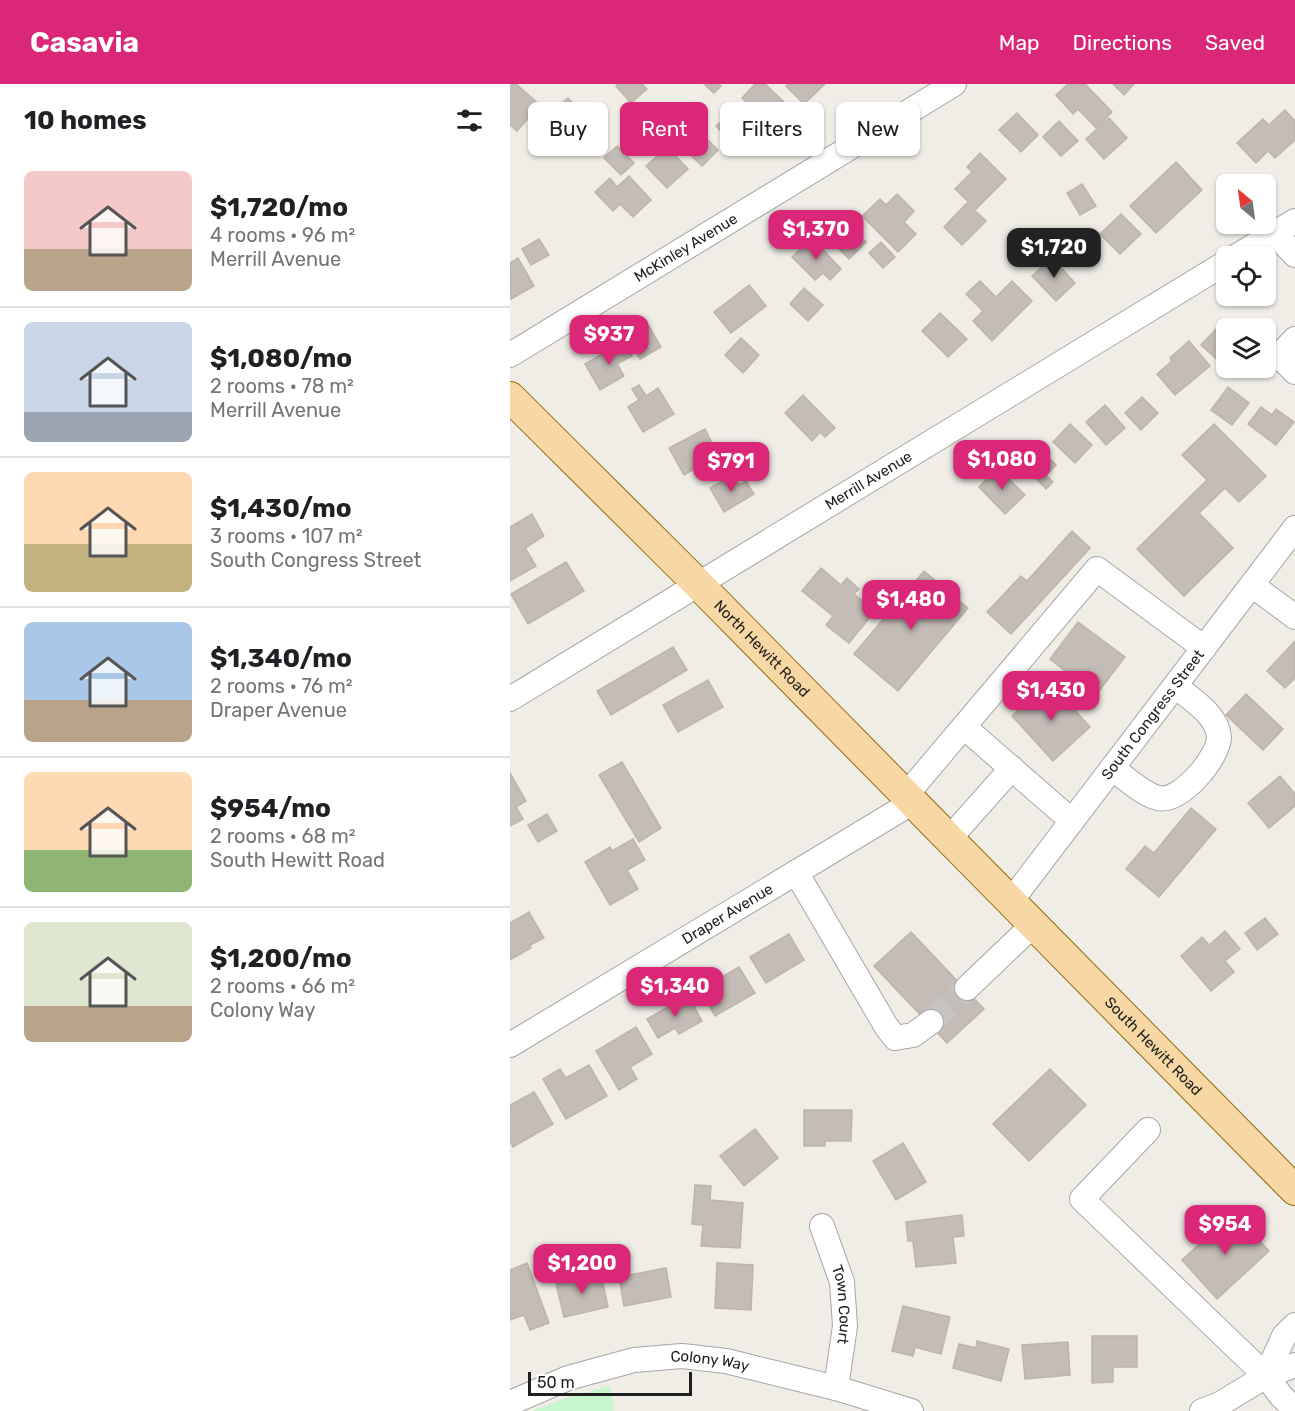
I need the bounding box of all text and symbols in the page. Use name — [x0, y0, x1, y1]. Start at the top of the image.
text: Casavia — [30, 26, 139, 59]
text: Map — [999, 30, 1040, 55]
text: Directions — [1073, 30, 1172, 55]
text: Saved — [1205, 30, 1265, 55]
chip: Buy — [528, 102, 608, 156]
chip: Rent — [620, 102, 708, 156]
chip: Filters — [720, 102, 824, 156]
chip: New — [836, 102, 920, 156]
icon: filters — [453, 104, 486, 137]
text: 10 homes — [24, 105, 147, 136]
north arrow — [1216, 174, 1276, 234]
map controls — [1216, 174, 1276, 378]
text: $1,720/mo — [210, 192, 348, 223]
icon: home — [72, 195, 144, 267]
street label: McKinley Avenue — [631, 209, 741, 286]
pin: $1,370 — [767, 210, 865, 261]
text: $1,370 — [782, 217, 850, 241]
text: 4 rooms · 96 m² — [210, 223, 355, 247]
pin: $1,720 — [1005, 228, 1103, 279]
text: $1,720 — [1021, 235, 1087, 259]
button: locate — [1216, 246, 1276, 306]
text: Merrill Avenue — [210, 247, 341, 271]
pin: $937 — [573, 315, 645, 366]
button: layers — [1216, 318, 1276, 378]
text: $937 — [584, 322, 634, 346]
text: $1,080/mo — [210, 343, 352, 374]
icon: home — [72, 346, 144, 418]
text: 2 rooms · 78 m² — [210, 374, 354, 398]
text: Merrill Avenue — [210, 398, 341, 422]
pin: $1,080 — [953, 440, 1051, 491]
pin: $791 — [695, 442, 767, 493]
street label: Merrill Avenue — [822, 447, 915, 514]
text: $1,080 — [967, 447, 1037, 471]
text: $791 — [707, 449, 755, 473]
text: $1,430/mo — [210, 493, 352, 524]
icon: home — [72, 496, 144, 568]
text: 3 rooms · 107 m² — [210, 524, 363, 548]
text: South Congress Street — [210, 548, 421, 572]
pin: $1,480 — [862, 580, 960, 631]
text: $1,480 — [876, 587, 946, 611]
street label: North Hewitt Road — [710, 596, 813, 701]
text: $1,340/mo — [210, 643, 352, 674]
icon: home — [72, 646, 144, 718]
street label: South Congress Street — [1097, 646, 1208, 783]
pin: $1,430 — [1002, 671, 1100, 722]
text: 2 rooms · 76 m² — [210, 674, 353, 698]
text: $1,430 — [1016, 678, 1086, 702]
text: Draper Avenue — [210, 698, 347, 722]
text: $954/mo — [210, 793, 331, 824]
icon: home — [72, 796, 144, 868]
text: 2 rooms · 68 m² — [210, 824, 356, 848]
text: South Hewitt Road — [210, 848, 385, 872]
street label: Draper Avenue — [679, 880, 776, 948]
text: $1,200/mo — [210, 943, 352, 974]
icon: home — [72, 946, 144, 1018]
pin: $1,340 — [626, 967, 724, 1018]
text: 2 rooms · 66 m² — [210, 974, 355, 998]
text: $1,340 — [640, 974, 710, 998]
street label: South Hewitt Road — [1101, 993, 1206, 1099]
text: Colony Way — [210, 998, 315, 1022]
pin: $954 — [1189, 1205, 1261, 1256]
text: $954 — [1199, 1212, 1251, 1236]
pin: $1,200 — [533, 1244, 631, 1295]
text: $1,200 — [547, 1251, 617, 1275]
street label: Town Court — [828, 1263, 854, 1346]
street label: Colony Way — [670, 1347, 751, 1375]
scale bar — [528, 1369, 692, 1396]
text: 50 m — [537, 1373, 575, 1392]

